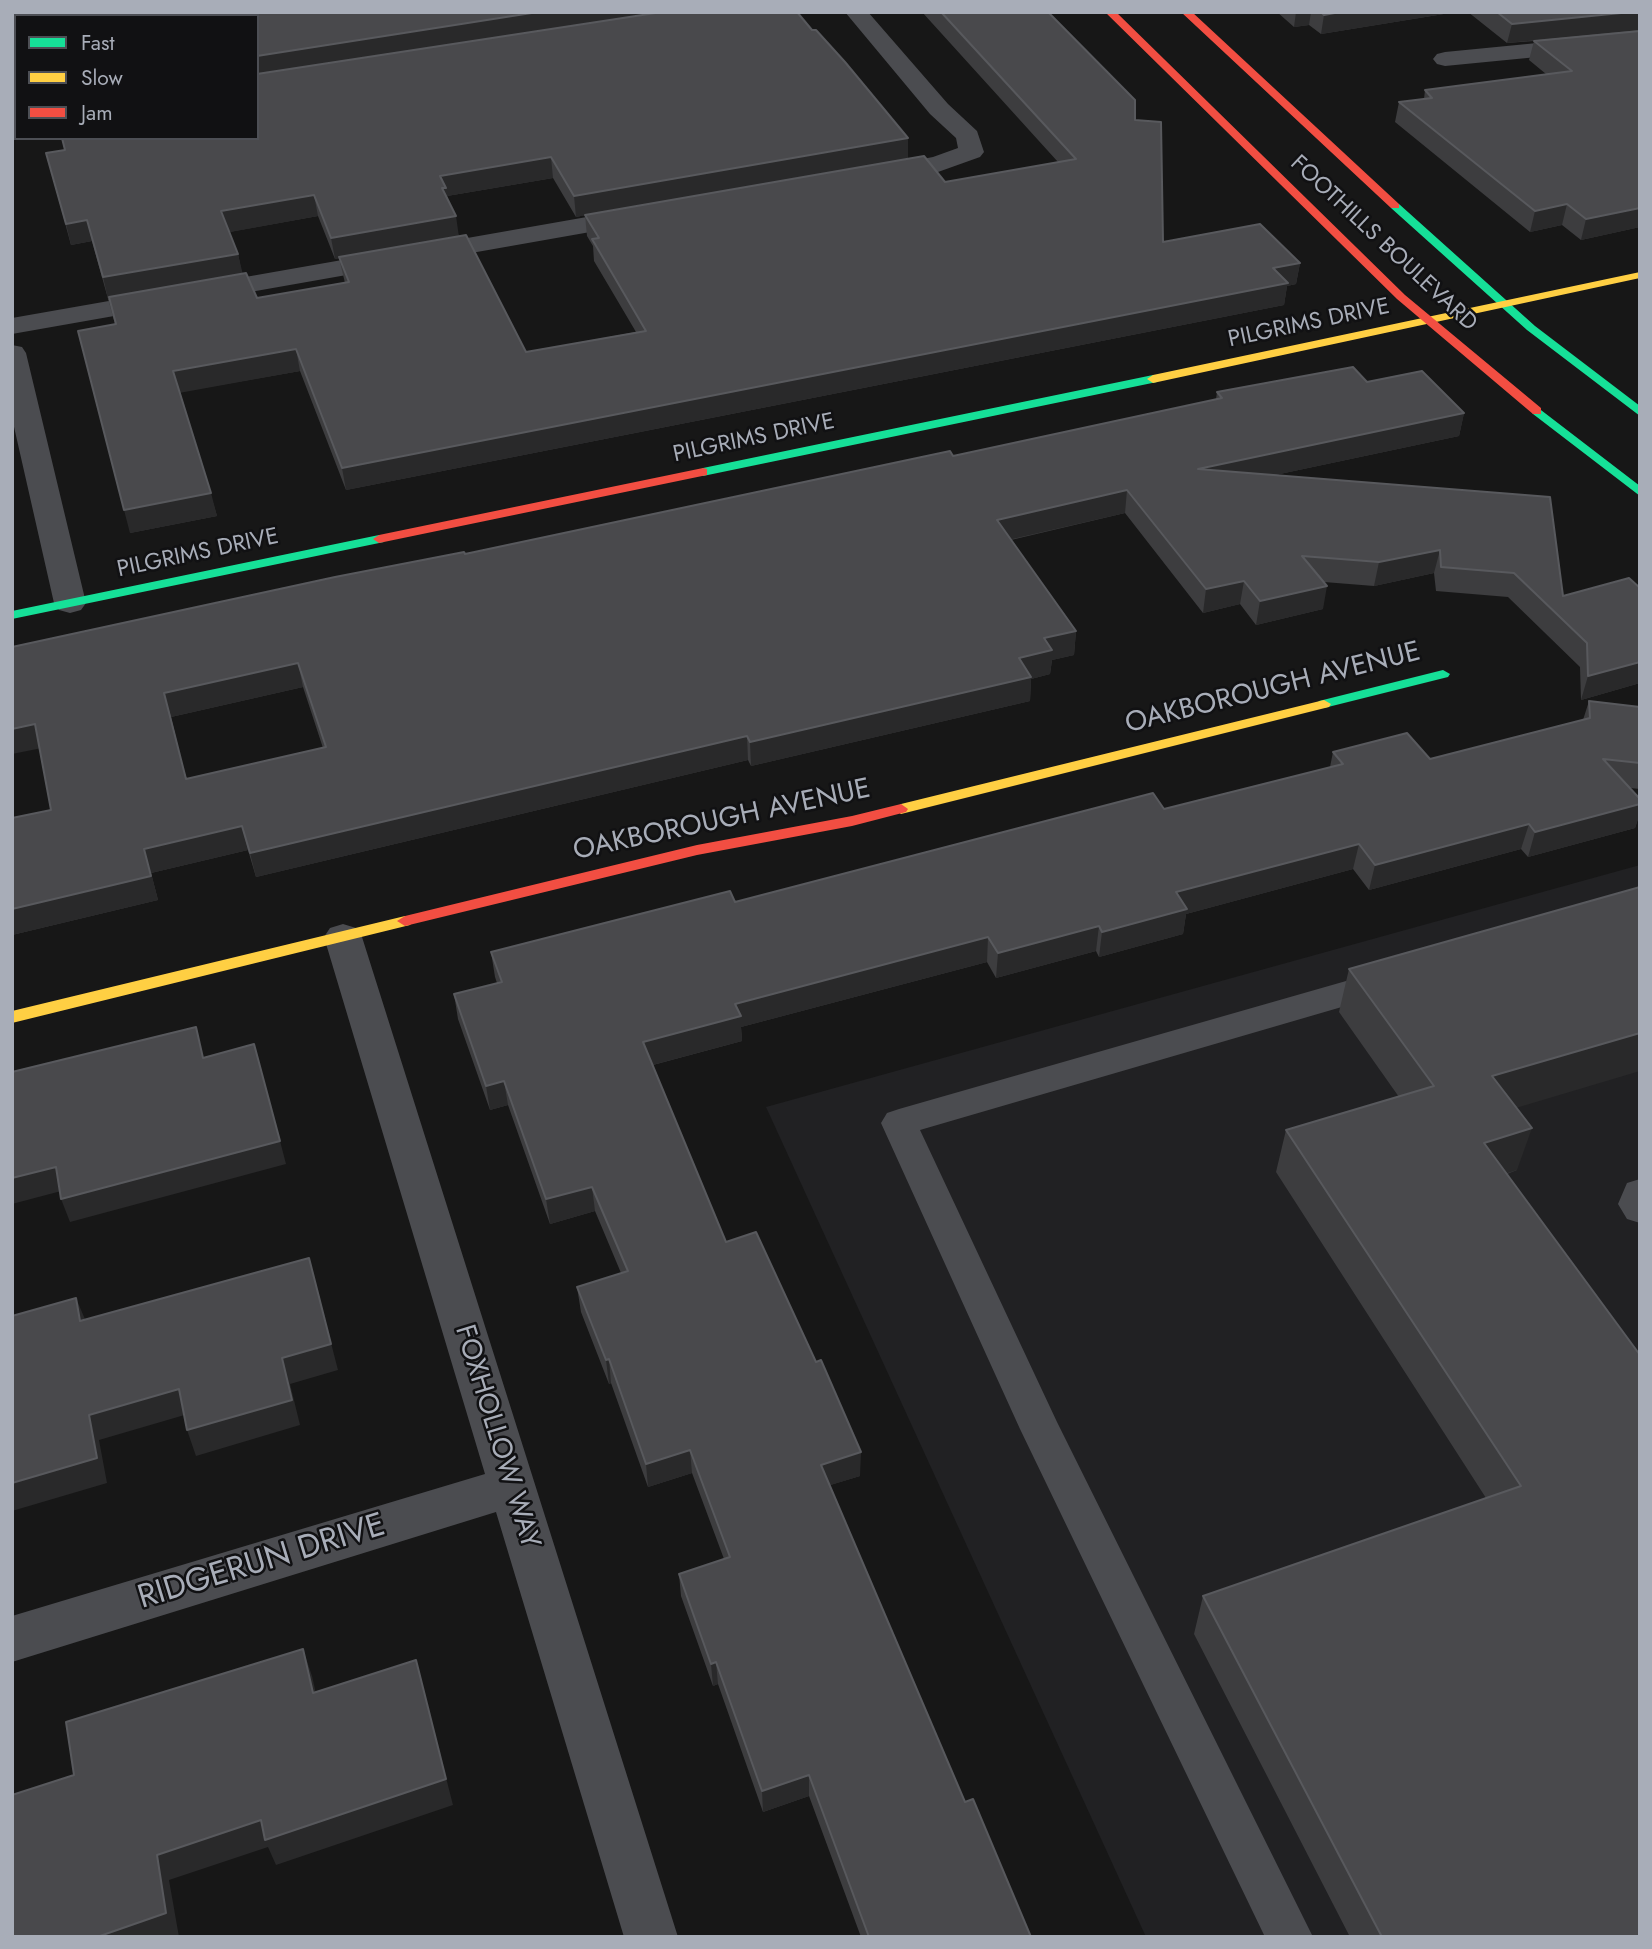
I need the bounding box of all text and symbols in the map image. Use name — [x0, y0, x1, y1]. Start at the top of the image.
legend — [14, 14, 259, 140]
text: Fast — [81, 28, 114, 58]
text: Slow — [81, 63, 123, 93]
text: Jam — [81, 98, 113, 128]
street label: FOOTHILLS BOULEVARD — [1284, 150, 1482, 338]
street label: PILGRIMS DRIVE — [1226, 293, 1392, 355]
street label: PILGRIMS DRIVE — [671, 408, 837, 470]
street label: PILGRIMS DRIVE — [115, 523, 281, 585]
street label: OAKBOROUGH AVENUE — [1122, 636, 1424, 742]
street label: OAKBOROUGH AVENUE — [570, 773, 874, 869]
street label: FOXHOLLOW WAY — [446, 1321, 546, 1553]
street label: RIDGERUN DRIVE — [134, 1507, 390, 1619]

